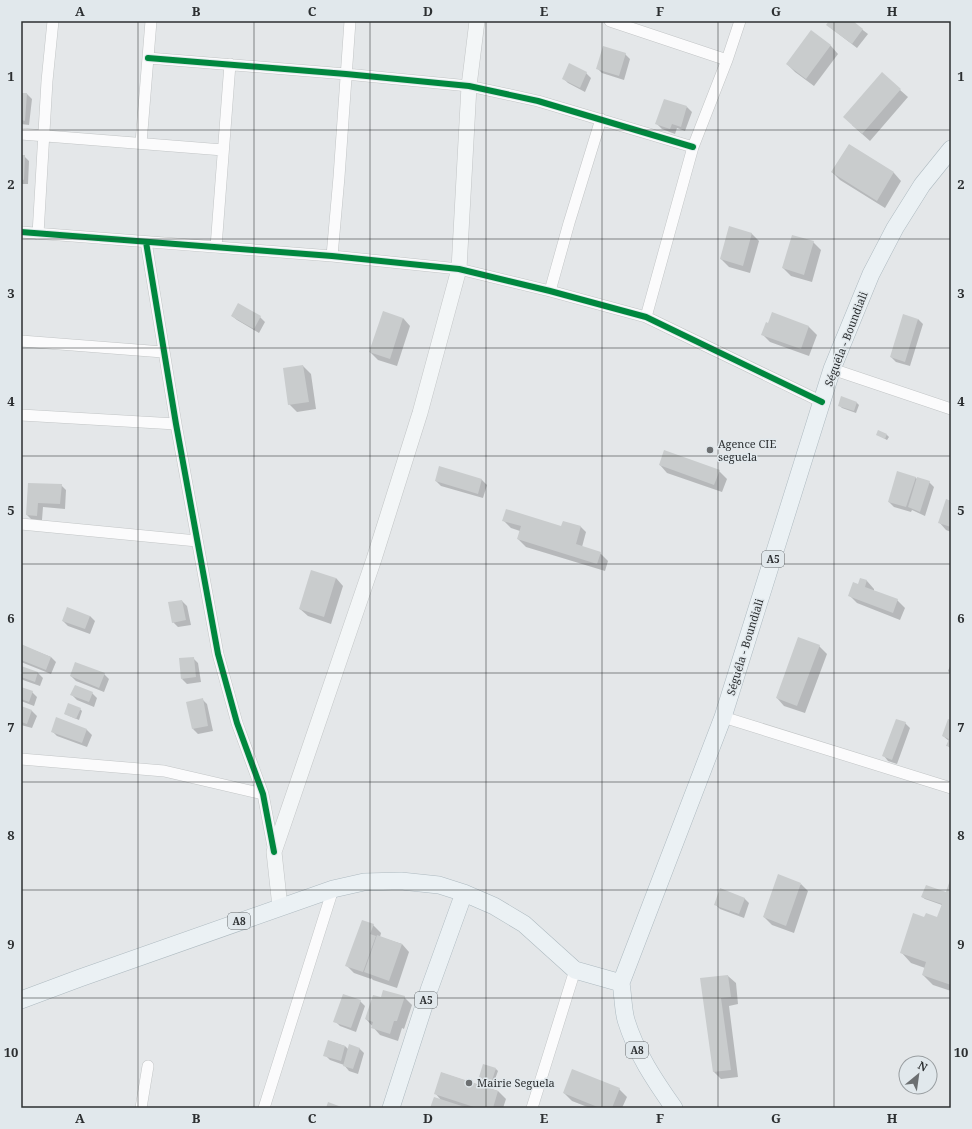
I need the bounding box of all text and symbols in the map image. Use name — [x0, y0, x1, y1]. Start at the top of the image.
text: A — [75, 2, 85, 20]
text: B — [192, 2, 201, 20]
text: C — [308, 2, 317, 20]
text: D — [423, 2, 433, 20]
text: E — [540, 2, 549, 20]
text: F — [656, 2, 664, 20]
text: G — [771, 2, 781, 20]
text: H — [887, 2, 898, 20]
text: 1 — [7, 67, 15, 85]
text: 1 — [957, 67, 965, 85]
text: 2 — [7, 175, 15, 193]
text: 2 — [957, 175, 965, 193]
text: 3 — [7, 284, 15, 302]
text: 3 — [957, 284, 965, 302]
street label: Séguéla - Boundiali — [821, 289, 871, 388]
text: 4 — [7, 392, 15, 410]
text: 4 — [957, 392, 965, 410]
place label: Agence CIE seguela — [718, 436, 776, 464]
marker: Agence CIE seguela — [705, 445, 715, 455]
text: 5 — [7, 501, 15, 519]
text: 5 — [957, 501, 965, 519]
road number: A5 — [762, 551, 784, 567]
street label: Séguéla - Boundiali — [723, 596, 767, 697]
text: 6 — [7, 609, 15, 627]
text: 6 — [957, 609, 965, 627]
text: 7 — [7, 718, 15, 736]
text: 7 — [957, 718, 965, 736]
text: 8 — [7, 826, 15, 844]
text: 8 — [957, 826, 965, 844]
road number: A8 — [228, 913, 250, 929]
text: 9 — [7, 935, 15, 953]
text: 9 — [957, 935, 965, 953]
road number: A5 — [415, 992, 437, 1008]
road number: A8 — [626, 1042, 648, 1058]
text: 10 — [4, 1043, 18, 1061]
text: 10 — [954, 1043, 968, 1061]
north arrow — [898, 1055, 938, 1095]
text: N — [916, 1057, 931, 1075]
place label: Mairie Seguela — [477, 1075, 555, 1090]
marker: Mairie Seguela — [464, 1078, 474, 1088]
text: A — [75, 1109, 85, 1127]
text: B — [192, 1109, 201, 1127]
text: C — [308, 1109, 317, 1127]
text: D — [423, 1109, 433, 1127]
text: E — [540, 1109, 549, 1127]
text: F — [656, 1109, 664, 1127]
text: G — [771, 1109, 781, 1127]
text: H — [887, 1109, 898, 1127]

